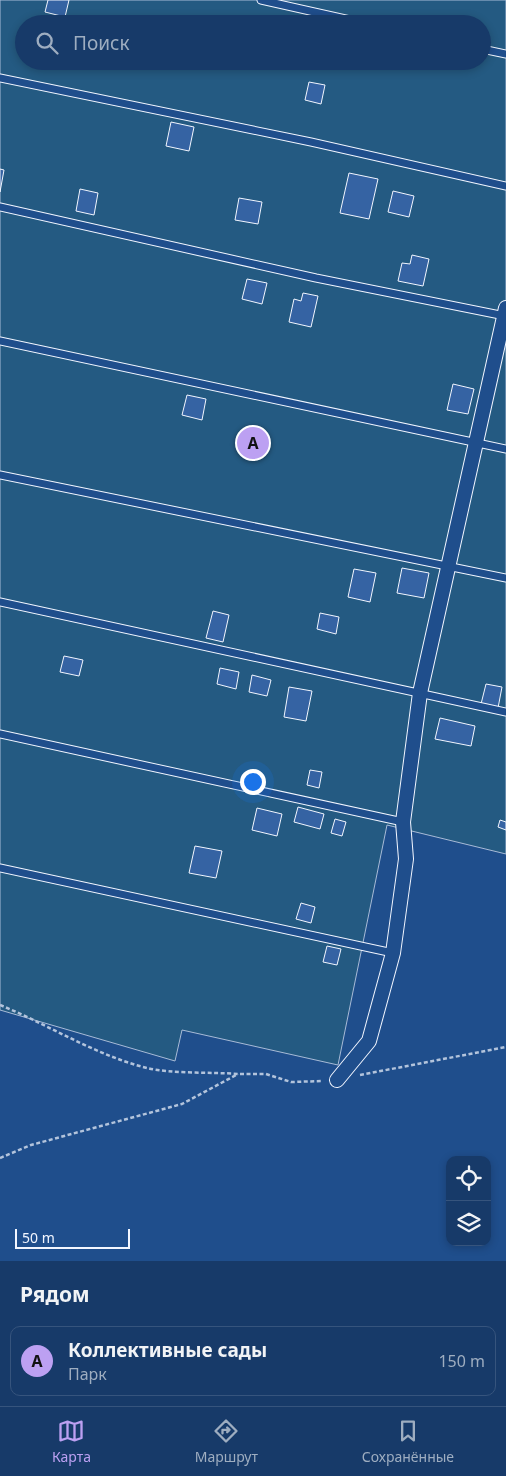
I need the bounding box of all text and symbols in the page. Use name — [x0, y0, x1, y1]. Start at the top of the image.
search box — [15, 15, 491, 70]
icon: search — [33, 29, 61, 57]
text: Поиск — [73, 30, 129, 56]
pin: A — [237, 424, 269, 462]
your location — [240, 769, 266, 795]
map controls — [446, 1156, 491, 1246]
button: locate — [446, 1156, 491, 1201]
button: layers — [446, 1201, 491, 1246]
scale bar — [15, 1226, 130, 1249]
text: 50 m — [22, 1228, 55, 1247]
text: Рядом — [20, 1280, 90, 1308]
text: Коллективные сады — [68, 1337, 267, 1363]
text: A — [31, 1350, 43, 1372]
text: 150 m — [438, 1350, 485, 1372]
text: Парк — [68, 1363, 107, 1385]
tab: Карта — [52, 1417, 91, 1466]
tab: Маршрут — [195, 1417, 258, 1466]
tab: Сохранённые — [362, 1417, 454, 1466]

